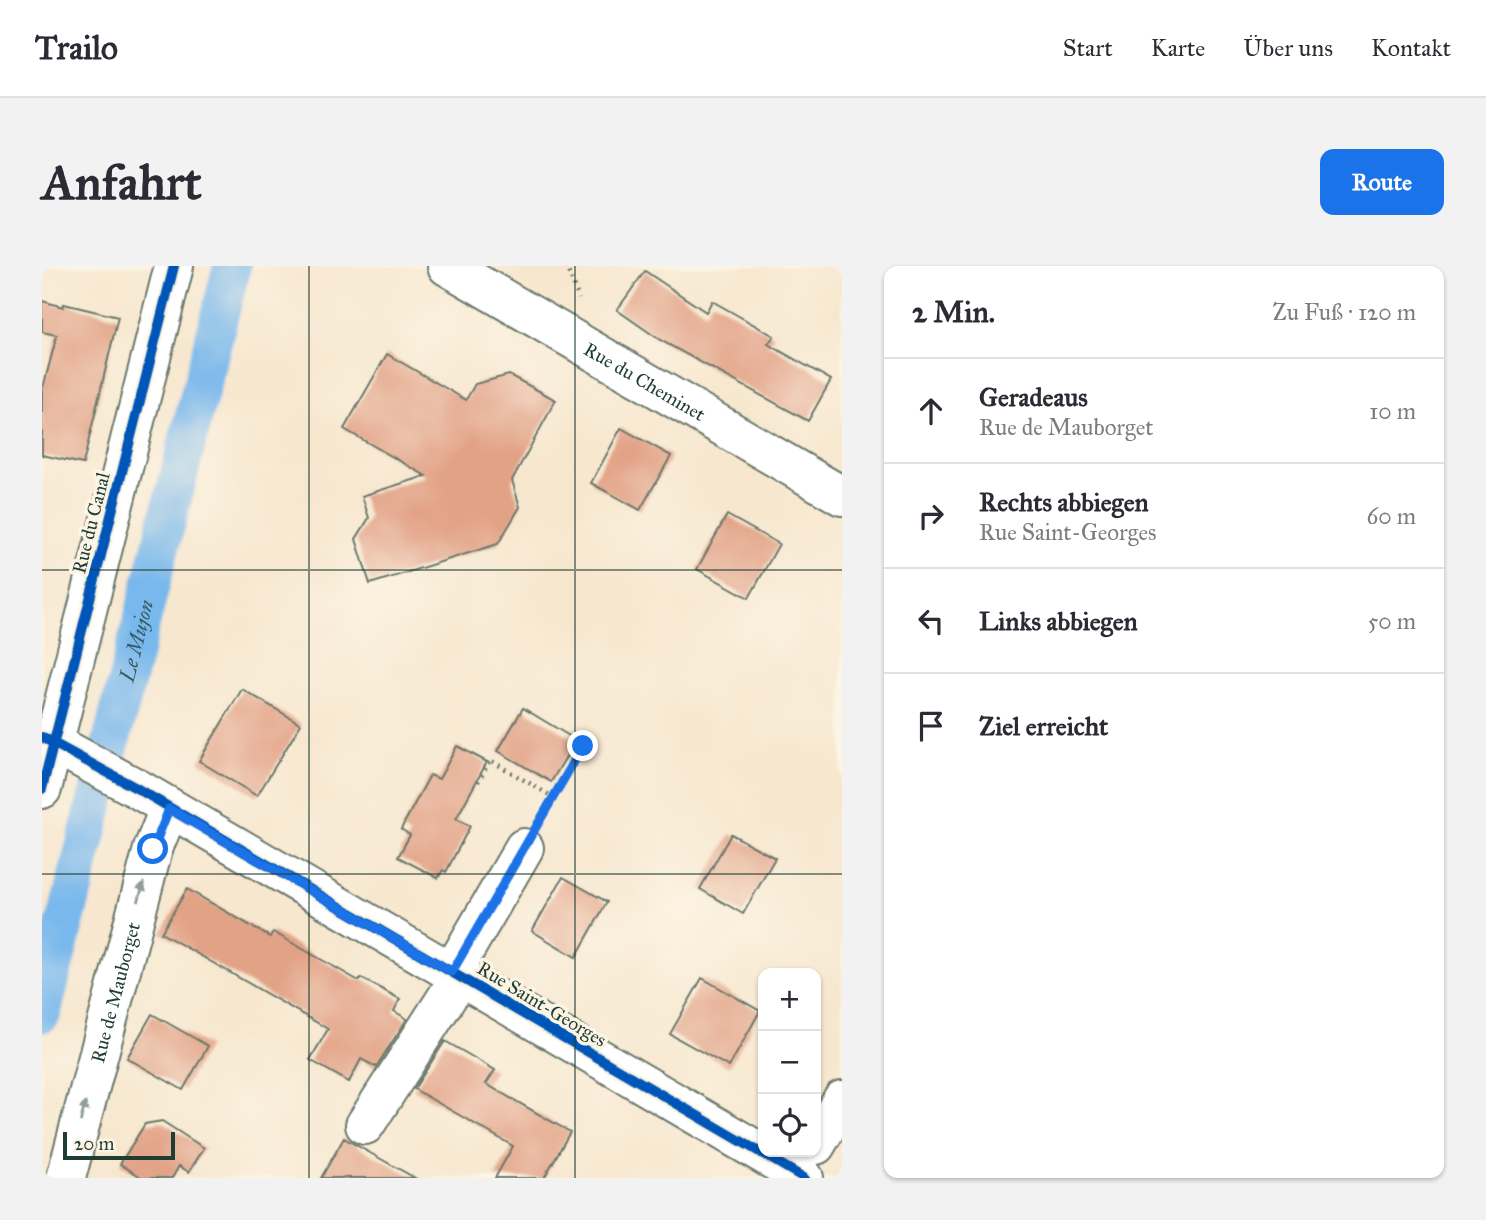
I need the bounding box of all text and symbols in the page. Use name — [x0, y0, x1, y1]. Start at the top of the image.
text: Trailo — [35, 28, 118, 68]
text: Start — [1063, 33, 1113, 63]
text: Karte — [1151, 33, 1205, 63]
text: Über uns — [1243, 33, 1333, 63]
text: Kontakt — [1371, 33, 1451, 63]
button: Route — [1320, 149, 1444, 215]
text: Anfahrt — [42, 153, 202, 212]
text: 2 Min. — [912, 294, 995, 330]
text: Zu Fuß · 120 m — [1272, 298, 1416, 326]
street label: Rue du Cheminet — [580, 337, 710, 426]
text: Geradeaus — [979, 381, 1088, 413]
icon: ahead — [912, 392, 950, 430]
text: 10 m — [1369, 397, 1416, 425]
text: Rue de Mauborget — [979, 413, 1153, 441]
street label: Rue du Canal — [67, 469, 115, 576]
text: Rechts abbiegen — [979, 486, 1149, 518]
icon: right — [912, 497, 950, 535]
text: 60 m — [1367, 502, 1416, 530]
text: Rue Saint-Georges — [979, 518, 1156, 546]
water label: Le Mujon — [114, 597, 160, 685]
icon: left — [912, 602, 950, 640]
text: Links abbiegen — [979, 605, 1138, 637]
text: 50 m — [1368, 607, 1416, 635]
icon: arrive — [912, 707, 950, 745]
text: Ziel erreicht — [979, 710, 1108, 742]
route end — [567, 730, 598, 761]
route start — [137, 833, 168, 864]
one-way arrow — [136, 881, 147, 903]
street label: Rue de Mauborget — [86, 919, 145, 1065]
street label: Rue Saint-Georges — [473, 956, 611, 1052]
map controls — [758, 968, 821, 1157]
button: + — [758, 968, 821, 1031]
button: − — [758, 1031, 821, 1094]
button: locate — [758, 1094, 821, 1157]
one-way arrow — [78, 1101, 89, 1123]
scale bar — [63, 1129, 175, 1161]
text: 20 m — [74, 1132, 115, 1155]

